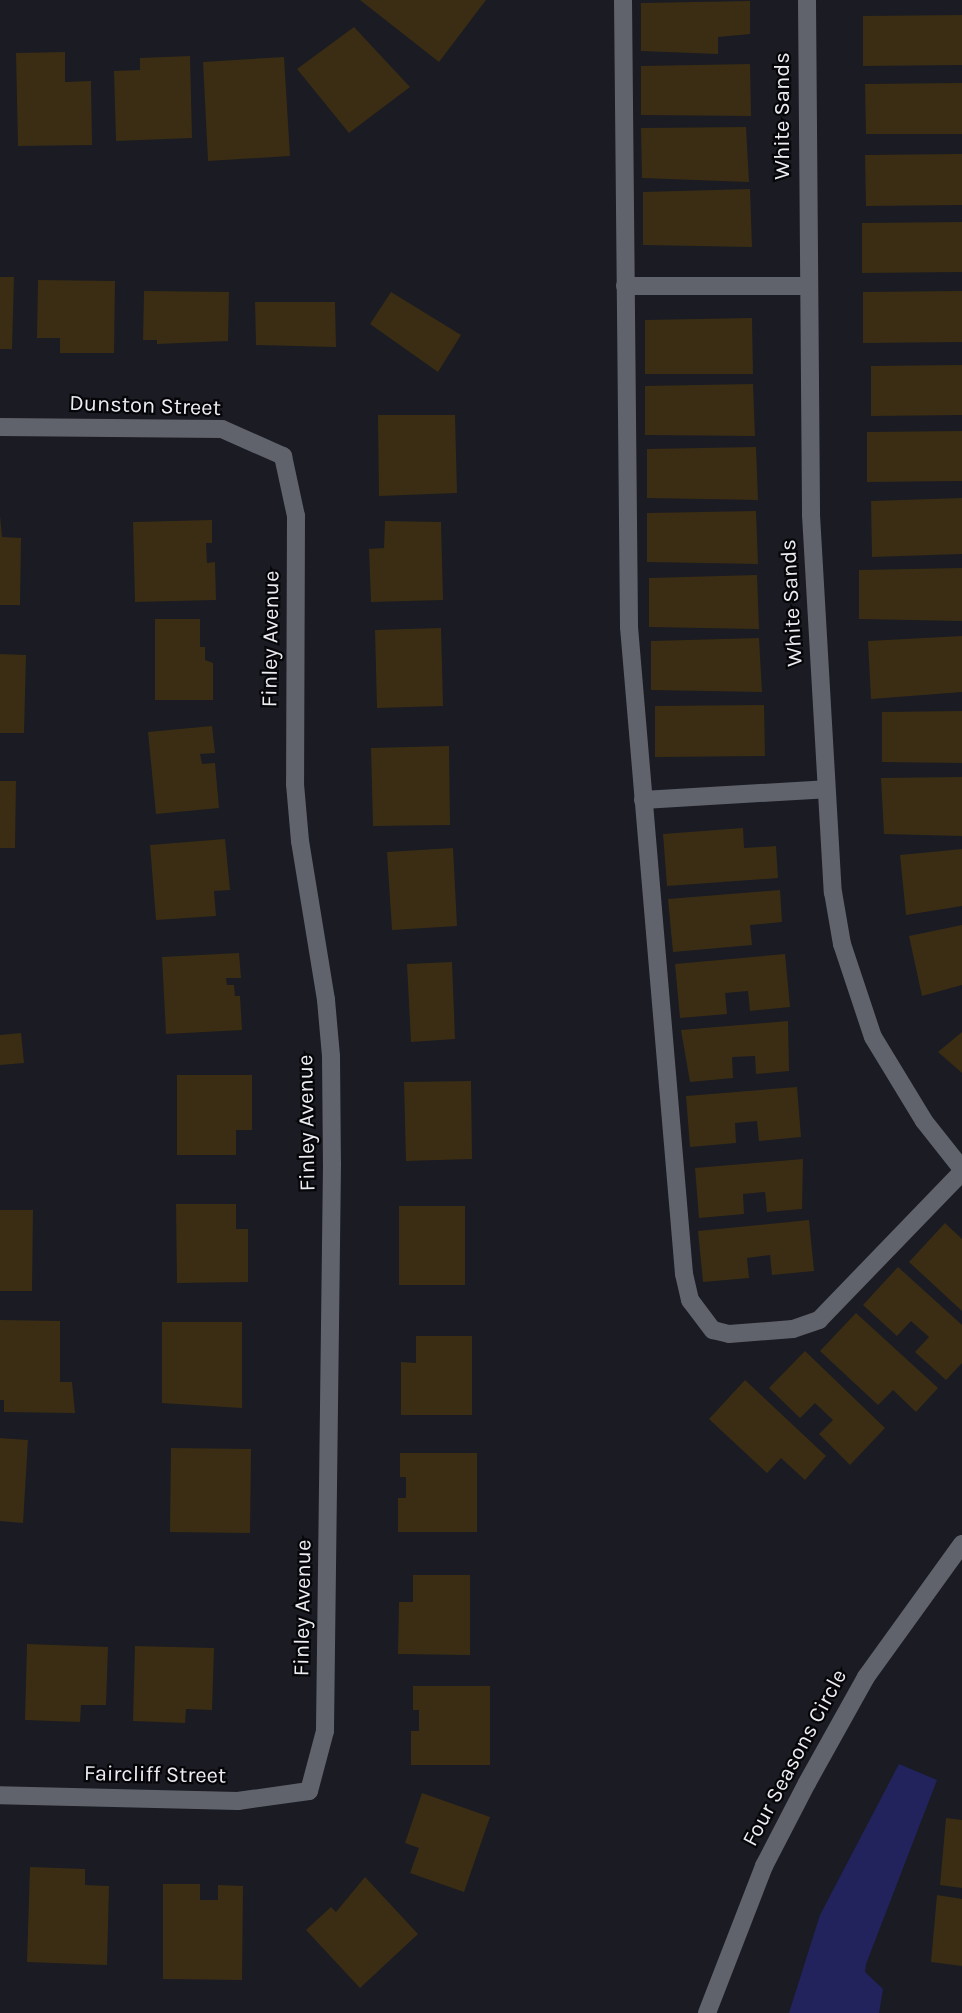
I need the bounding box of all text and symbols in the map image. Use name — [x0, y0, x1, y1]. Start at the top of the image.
street label: White Sands — [770, 52, 796, 180]
street label: Dunston Street — [69, 390, 221, 422]
street label: White Sands — [775, 539, 809, 667]
street label: Finley Avenue — [257, 570, 285, 708]
street label: Finley Avenue — [293, 1054, 321, 1192]
street label: Finley Avenue — [289, 1539, 317, 1677]
street label: Four Seasons Circle — [737, 1665, 853, 1851]
street label: Faircliff Street — [84, 1761, 226, 1789]

